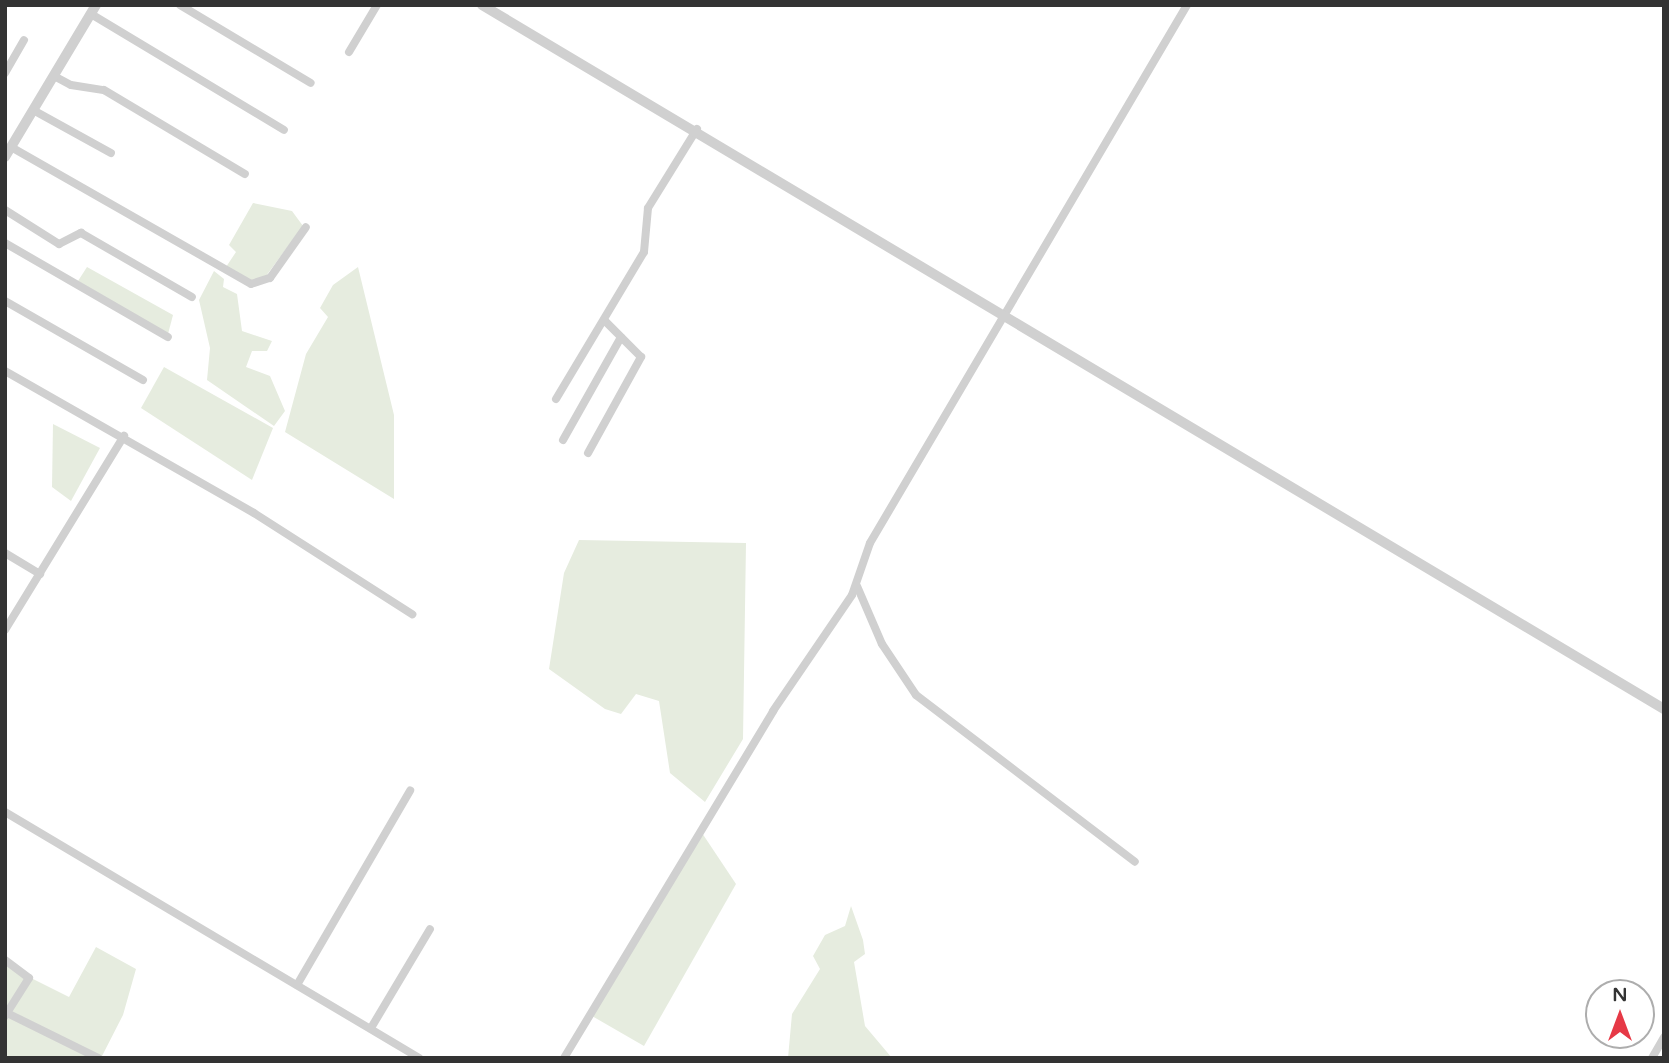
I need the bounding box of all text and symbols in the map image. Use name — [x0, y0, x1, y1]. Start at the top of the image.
north arrow — [1585, 979, 1655, 1049]
text: N — [1612, 984, 1628, 1006]

